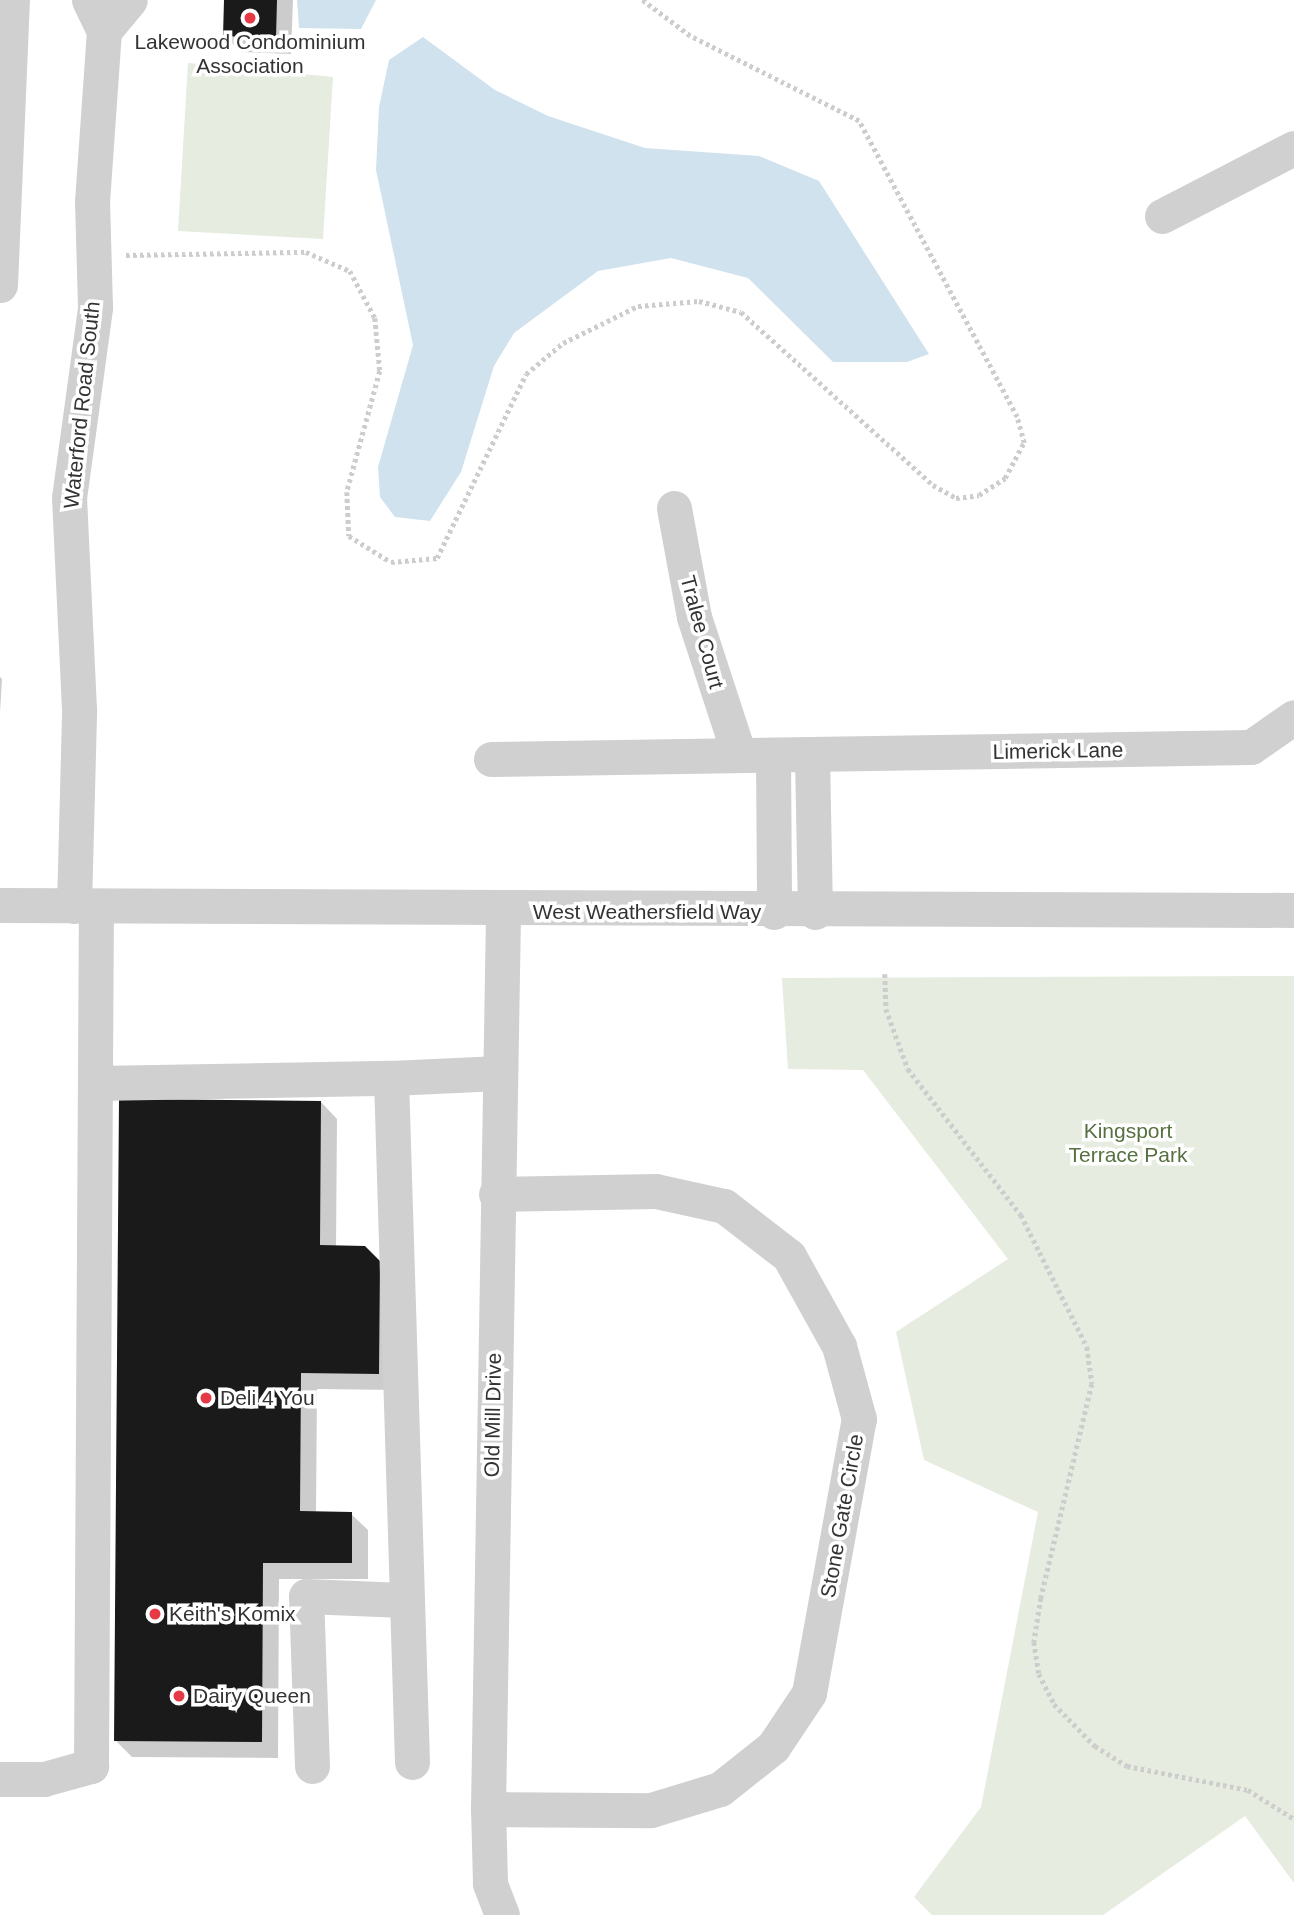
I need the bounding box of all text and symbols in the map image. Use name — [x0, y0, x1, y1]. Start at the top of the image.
marker: Lakewood Condominium Association — [242, 10, 258, 26]
place label: Lakewood Condominium Association — [134, 29, 366, 79]
street label: Waterford Road South — [59, 300, 105, 510]
street label: Tralee Court — [675, 573, 729, 691]
street label: Limerick Lane — [992, 737, 1124, 765]
street label: West Weathersfield Way — [533, 899, 761, 925]
park label: Kingsport Terrace Park — [1068, 1118, 1188, 1168]
street label: Old Mill Drive — [479, 1352, 507, 1478]
place label: Deli 4 You — [220, 1385, 315, 1411]
marker: Deli 4 You — [198, 1390, 214, 1406]
street label: Stone Gate Circle — [815, 1432, 869, 1600]
place label: Keith's Komix — [169, 1601, 296, 1627]
marker: Keith's Komix — [147, 1606, 163, 1622]
place label: Dairy Queen — [193, 1683, 311, 1709]
marker: Dairy Queen — [171, 1688, 187, 1704]

